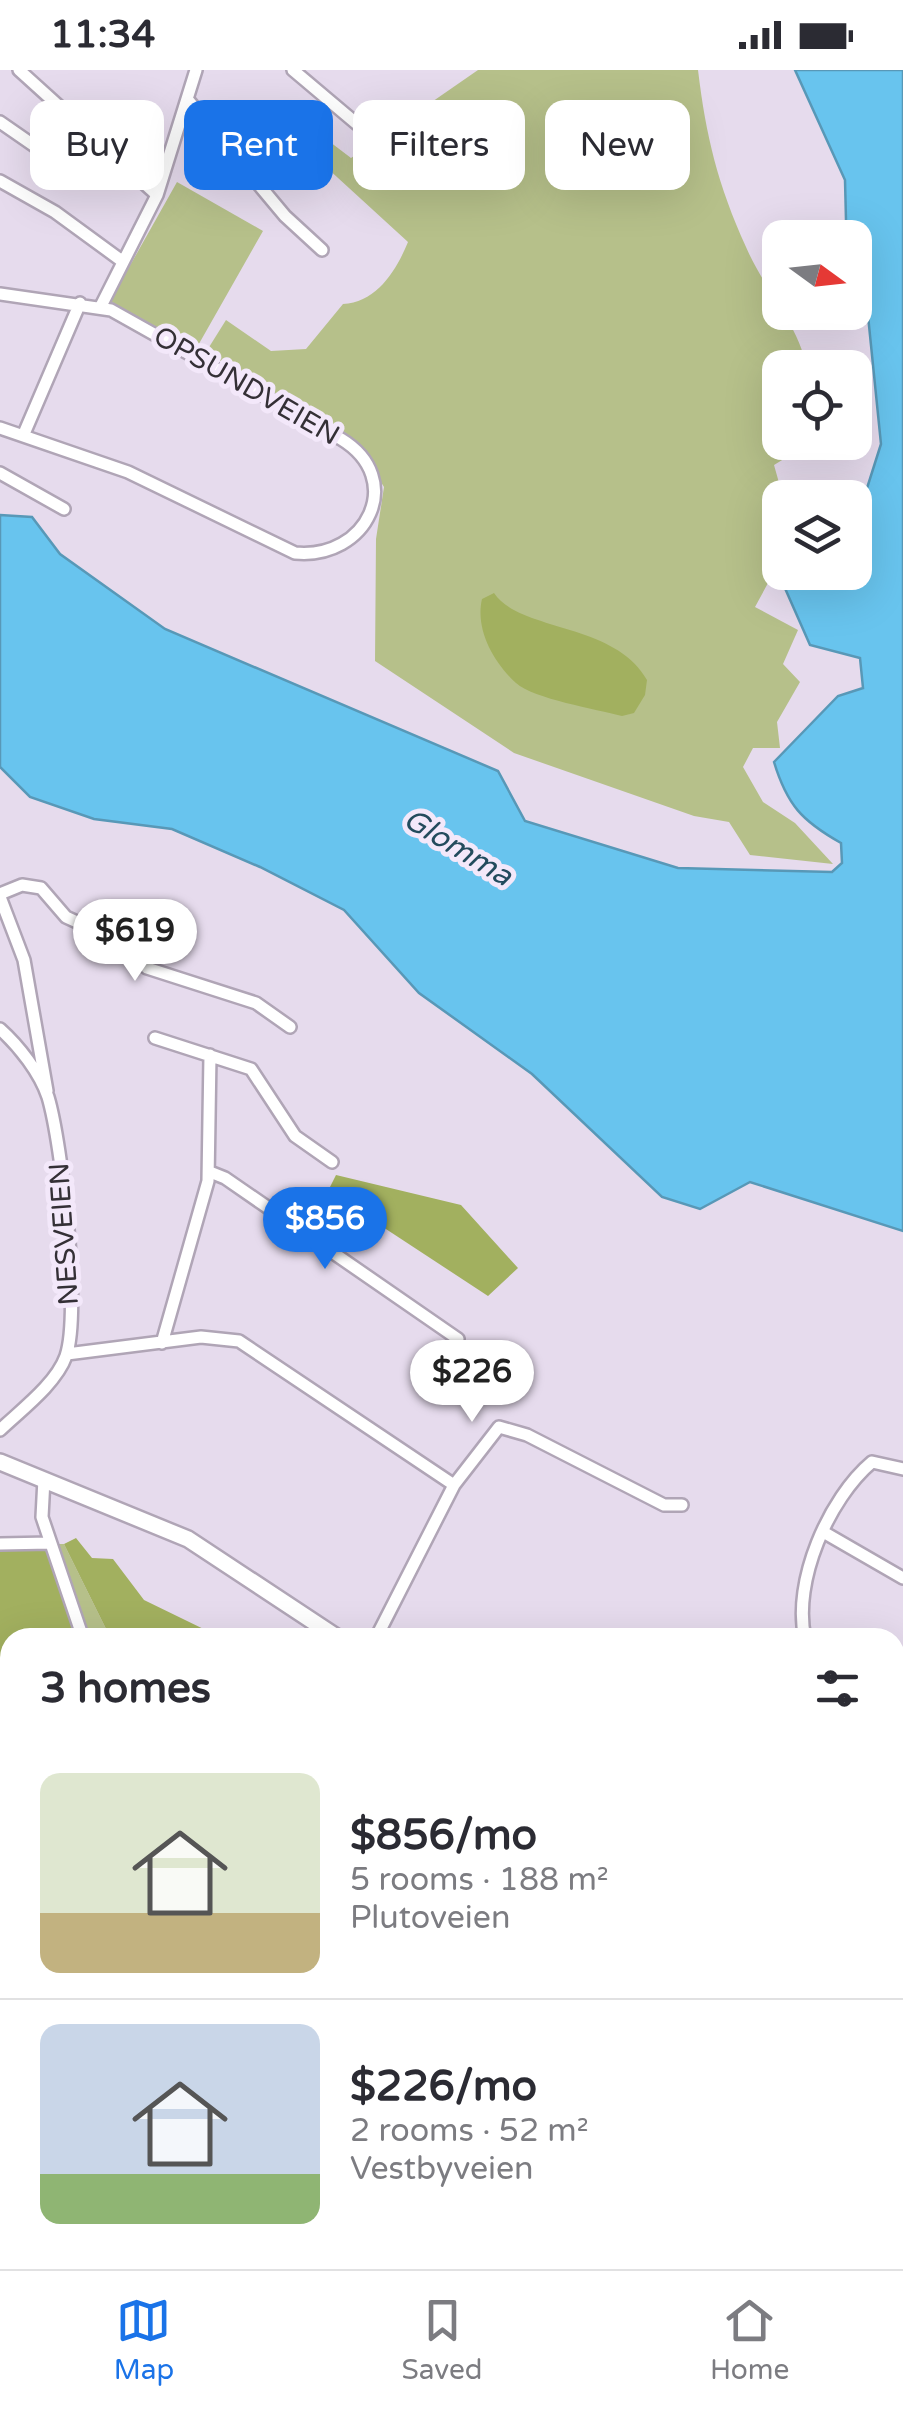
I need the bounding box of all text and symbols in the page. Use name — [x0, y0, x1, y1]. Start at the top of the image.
text: 11:34 — [50, 12, 155, 58]
chip: Buy — [30, 100, 164, 190]
chip: Rent — [184, 100, 333, 190]
chip: Filters — [353, 100, 525, 190]
chip: New — [545, 100, 690, 190]
north arrow — [762, 220, 872, 330]
map controls — [762, 220, 872, 590]
street label: OPSUNDVEIEN — [148, 319, 345, 453]
button: locate — [762, 350, 872, 460]
button: layers — [762, 480, 872, 590]
water label: Glomma — [397, 801, 520, 895]
pin: $619 — [76, 899, 194, 984]
text: $619 — [95, 912, 175, 950]
street label: NESVEIEN — [42, 1161, 86, 1306]
pin: $856 — [266, 1187, 384, 1272]
text: $856 — [285, 1200, 365, 1238]
pin: $226 — [413, 1340, 531, 1425]
text: $226 — [432, 1353, 512, 1391]
icon: filters — [810, 1661, 865, 1716]
text: 3 homes — [40, 1663, 211, 1714]
text: $856/mo — [350, 1810, 537, 1861]
icon: home — [120, 1813, 240, 1933]
text: 5 rooms · 188 m² — [350, 1861, 609, 1899]
text: Plutoveien — [350, 1899, 510, 1937]
text: $226/mo — [350, 2061, 537, 2112]
icon: home — [120, 2064, 240, 2184]
text: 2 rooms · 52 m² — [350, 2112, 589, 2150]
text: Vestbyveien — [350, 2150, 534, 2188]
tab: Map — [114, 2293, 174, 2387]
tab: Saved — [402, 2293, 483, 2387]
tab: Home — [710, 2293, 789, 2387]

